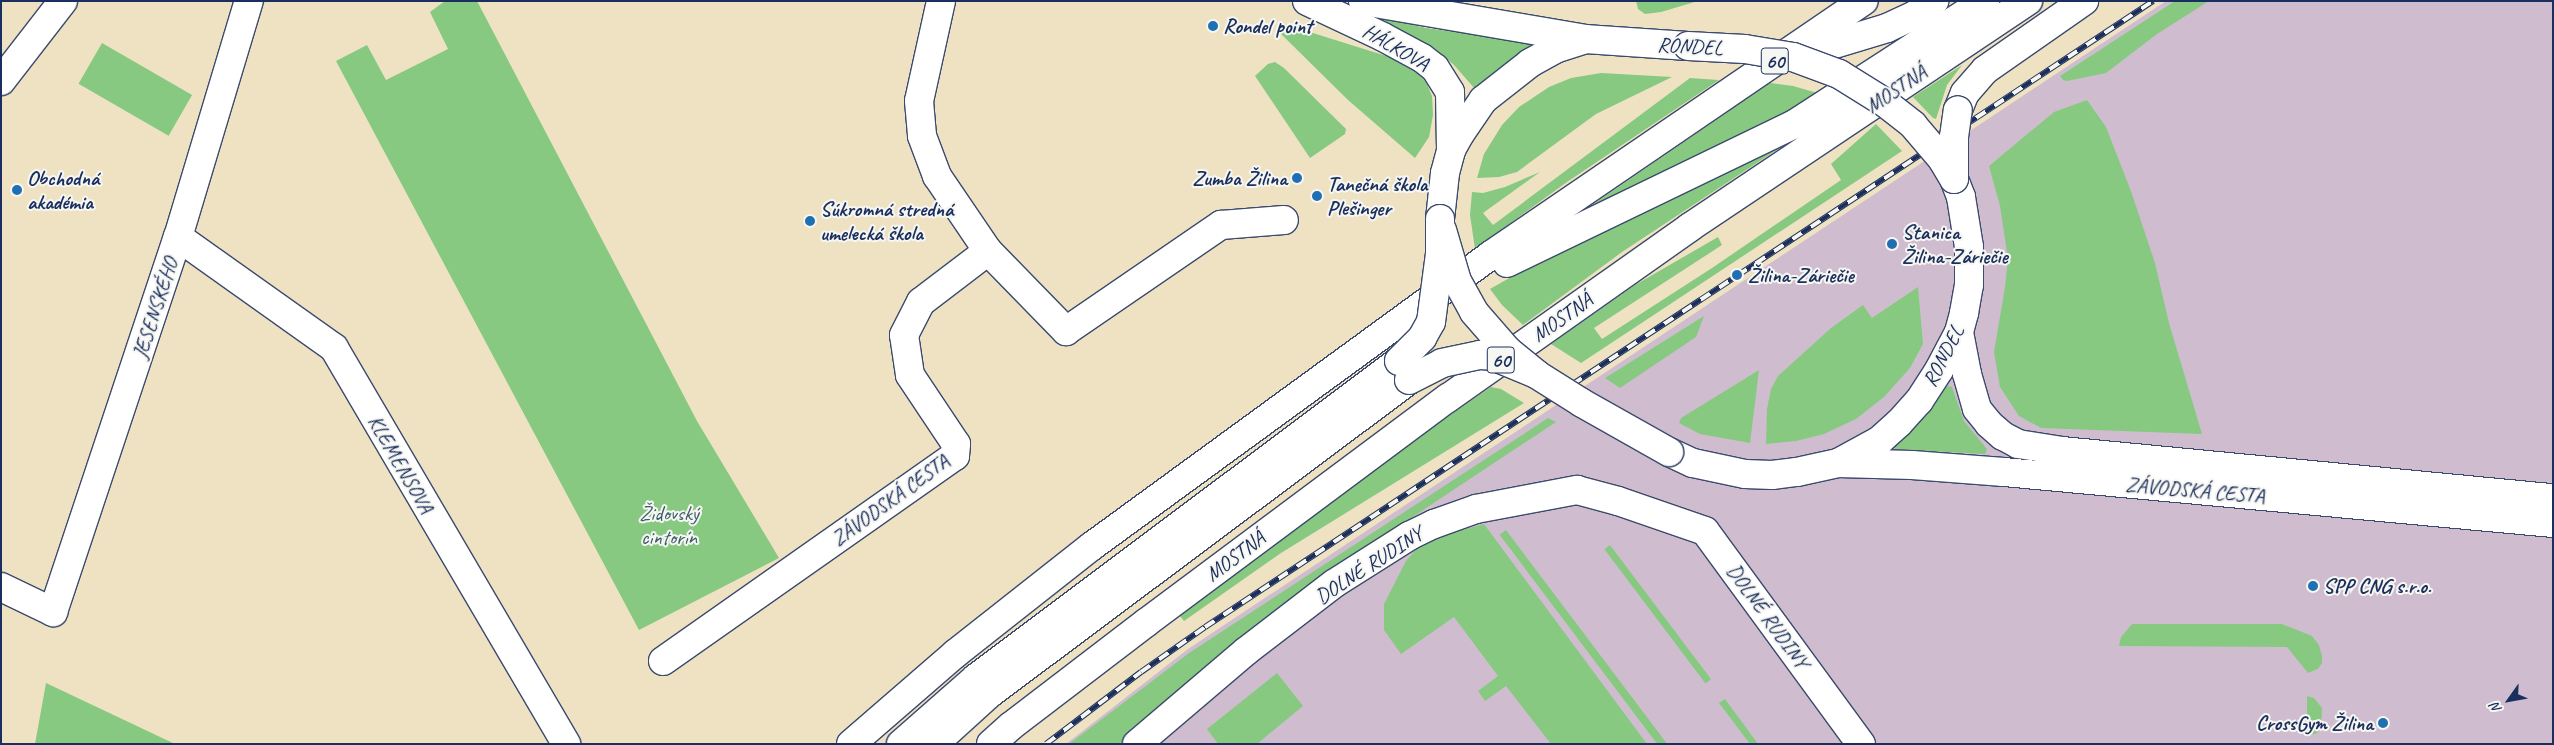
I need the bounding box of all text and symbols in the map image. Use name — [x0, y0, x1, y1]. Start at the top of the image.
place label: Rondel point — [1223, 13, 1312, 39]
street label: HÁLKOVA — [1358, 18, 1434, 76]
marker: Rondel point — [1207, 20, 1219, 32]
street label: RONDEL — [1657, 32, 1723, 60]
road number: 60 — [1760, 44, 1790, 78]
street label: MOSTNÁ — [1861, 60, 1931, 118]
place label: Obchodná akadémia — [27, 165, 99, 215]
place label: Zumba Žilina — [1193, 165, 1287, 191]
place label: Tanečná škola Plešinger — [1327, 171, 1427, 221]
marker: Zumba Žilina — [1291, 172, 1303, 184]
marker: Obchodná akadémia — [11, 184, 23, 196]
marker: Tanečná škola Plešinger — [1311, 190, 1323, 202]
place label: Súkromná stredná umelecká škola — [820, 196, 953, 246]
marker: Súkromná stredná umelecká škola — [804, 215, 816, 227]
place label: Stanica Žilina-Záriečie — [1902, 219, 2008, 269]
marker: Stanica Žilina-Záriečie — [1886, 238, 1898, 250]
street label: JESENSKÉHO — [127, 254, 183, 362]
place label: Žilina-Záriečie — [1748, 262, 1854, 288]
marker: Žilina-Záriečie — [1730, 268, 1744, 282]
street label: MOSTNÁ — [1527, 287, 1597, 347]
street label: RONDEL — [1917, 321, 1969, 391]
road number: 60 — [1486, 342, 1516, 378]
street label: KLEMENSOVA — [363, 410, 439, 518]
street label: ZÁVODSKÁ CESTA — [826, 449, 954, 551]
street label: ZÁVODSKÁ CESTA — [2124, 471, 2266, 509]
park label: Židovský cintorín — [639, 500, 699, 550]
street label: DOLNÉ RUDINY — [1310, 521, 1428, 609]
street label: MOSTNÁ — [1200, 525, 1270, 587]
street label: DOLNÉ RUDINY — [1722, 559, 1814, 673]
place label: SPP CNG s.r.o. — [2323, 573, 2431, 599]
marker: SPP CNG s.r.o. — [2307, 580, 2319, 592]
north arrow — [2484, 675, 2534, 725]
text: N — [2486, 700, 2505, 716]
place label: CrossGym Žilina — [2256, 710, 2373, 736]
marker: CrossGym Žilina — [2377, 717, 2389, 729]

